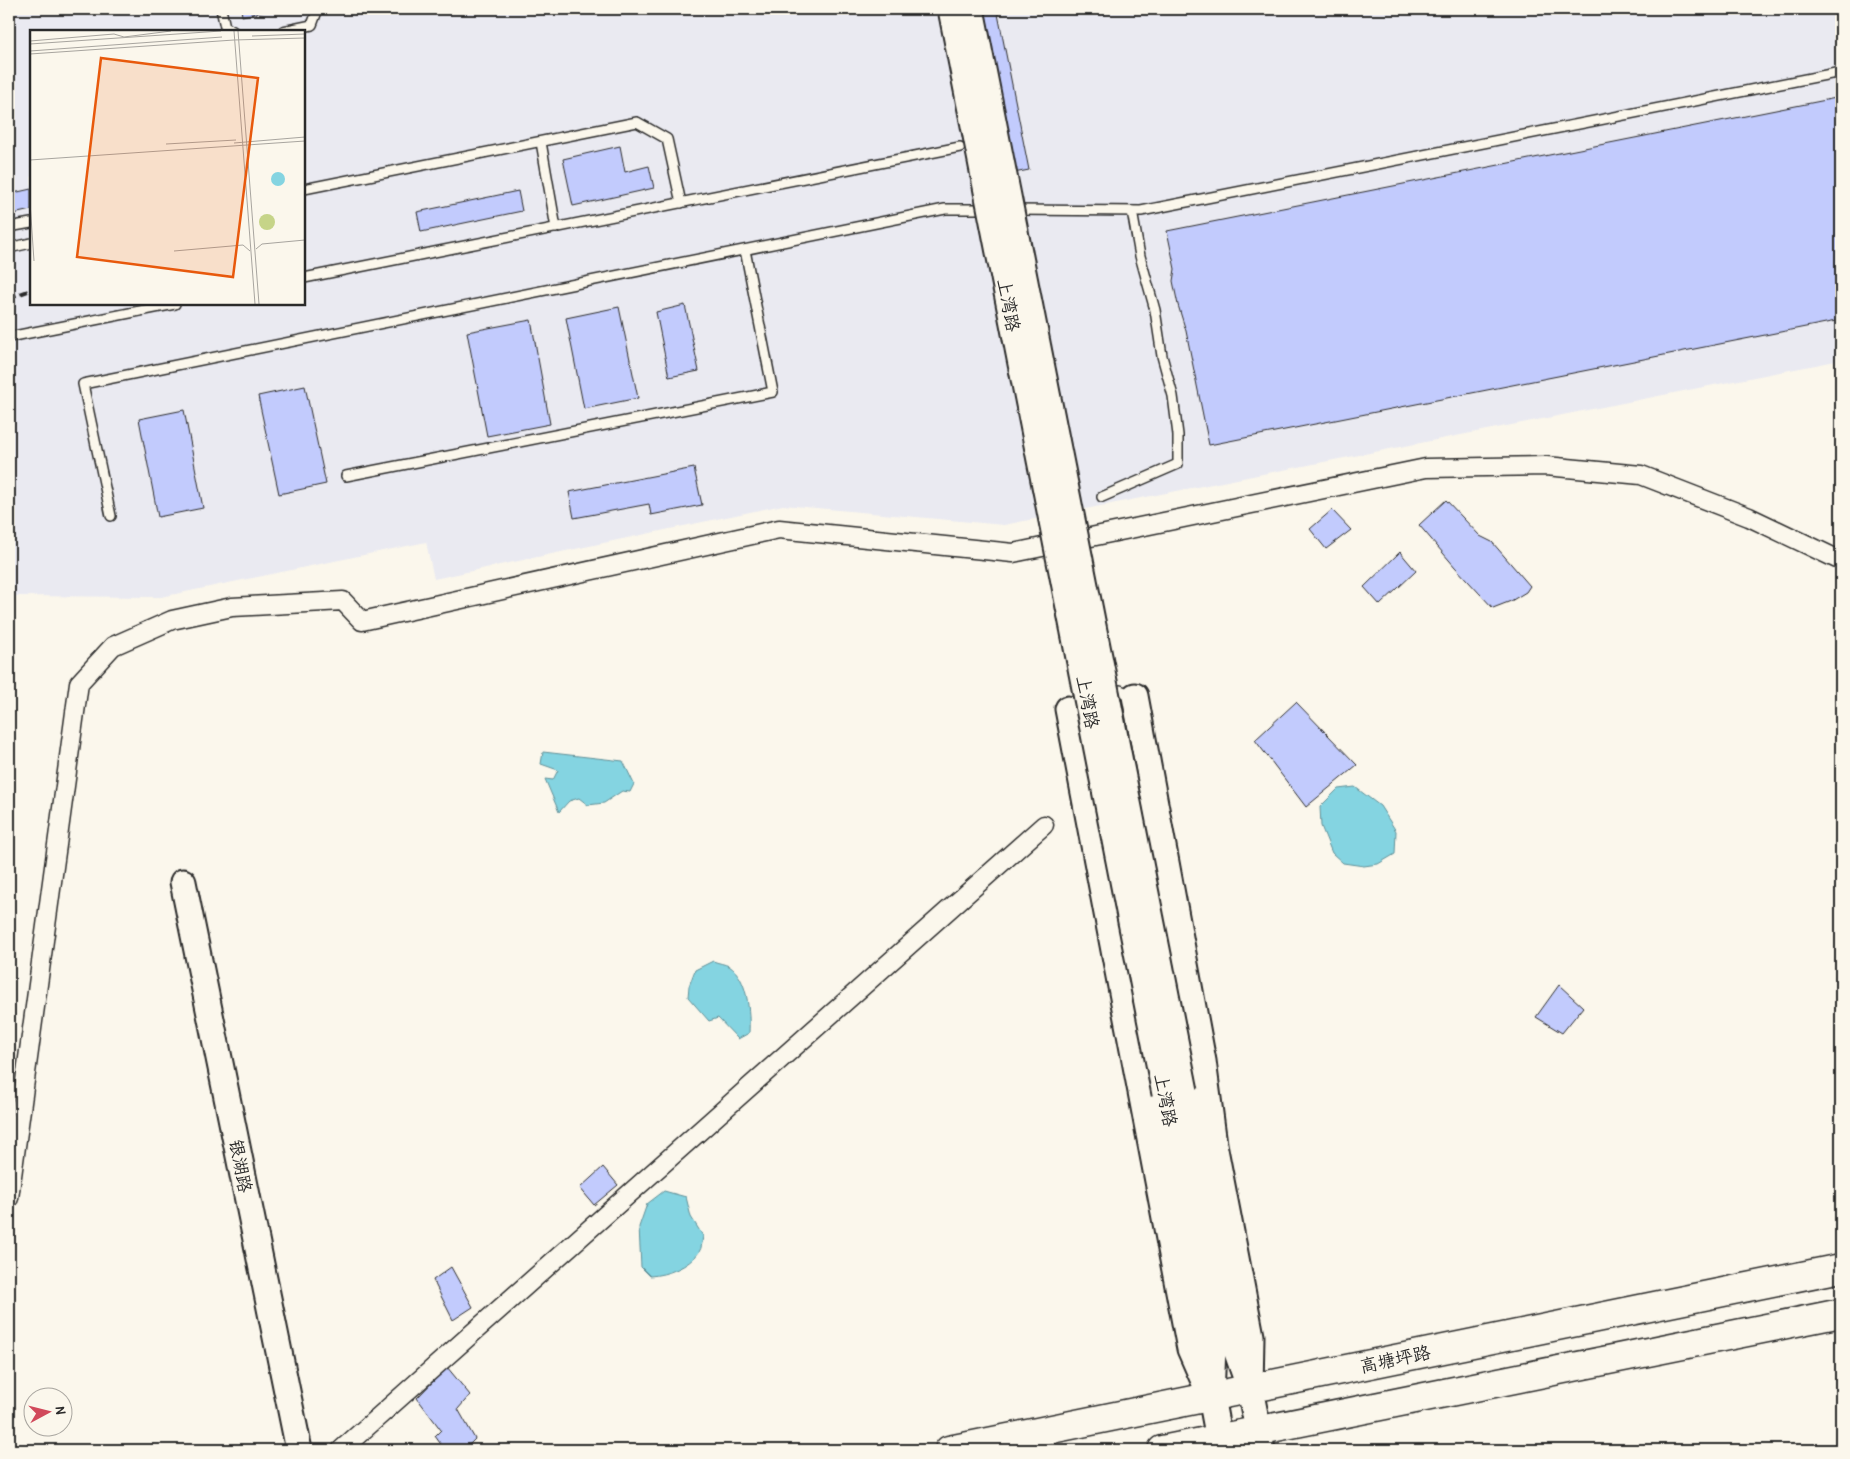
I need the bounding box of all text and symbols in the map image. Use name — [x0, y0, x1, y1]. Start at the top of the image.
inset map — [30, 30, 305, 305]
street label: 上湾路 — [992, 276, 1026, 334]
street label: 上湾路 — [1071, 673, 1105, 731]
street label: 上湾路 — [1149, 1071, 1183, 1129]
street label: 银湖路 — [224, 1137, 258, 1195]
street label: 高塘坪路 — [1357, 1339, 1433, 1379]
north arrow — [22, 1386, 72, 1436]
text: N — [52, 1405, 71, 1416]

